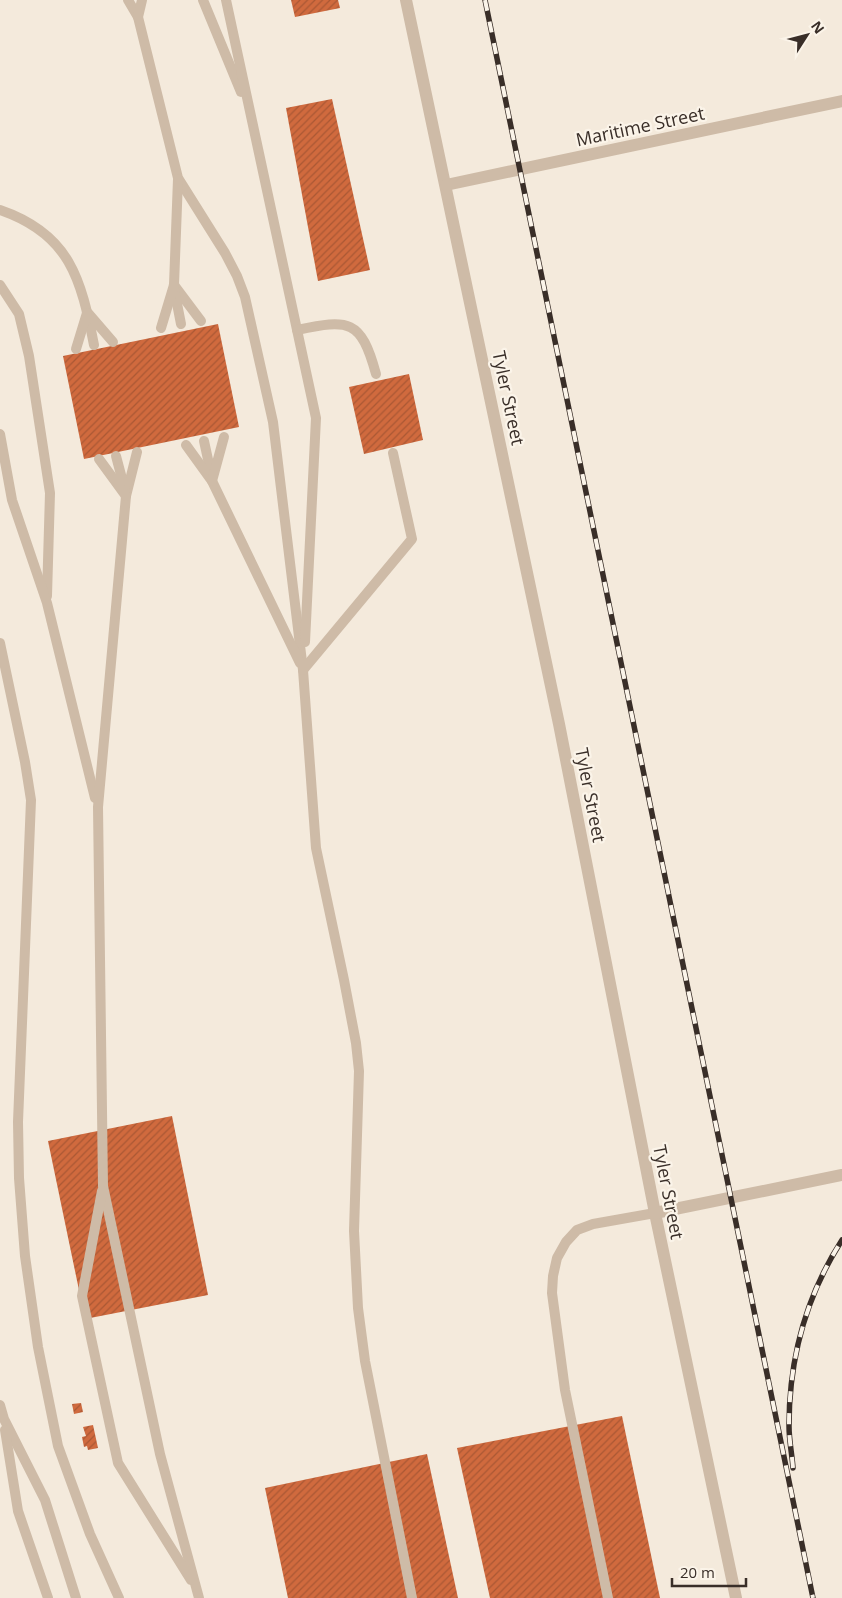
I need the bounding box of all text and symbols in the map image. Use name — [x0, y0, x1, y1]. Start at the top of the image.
north arrow — [782, 10, 832, 60]
text: N — [807, 17, 829, 37]
street label: Maritime Street — [574, 101, 706, 151]
street label: Tyler Street — [487, 349, 531, 447]
street label: Tyler Street — [570, 746, 612, 844]
street label: Tyler Street — [648, 1143, 690, 1241]
scale bar — [672, 1556, 746, 1588]
text: 20 m — [680, 1562, 715, 1582]

